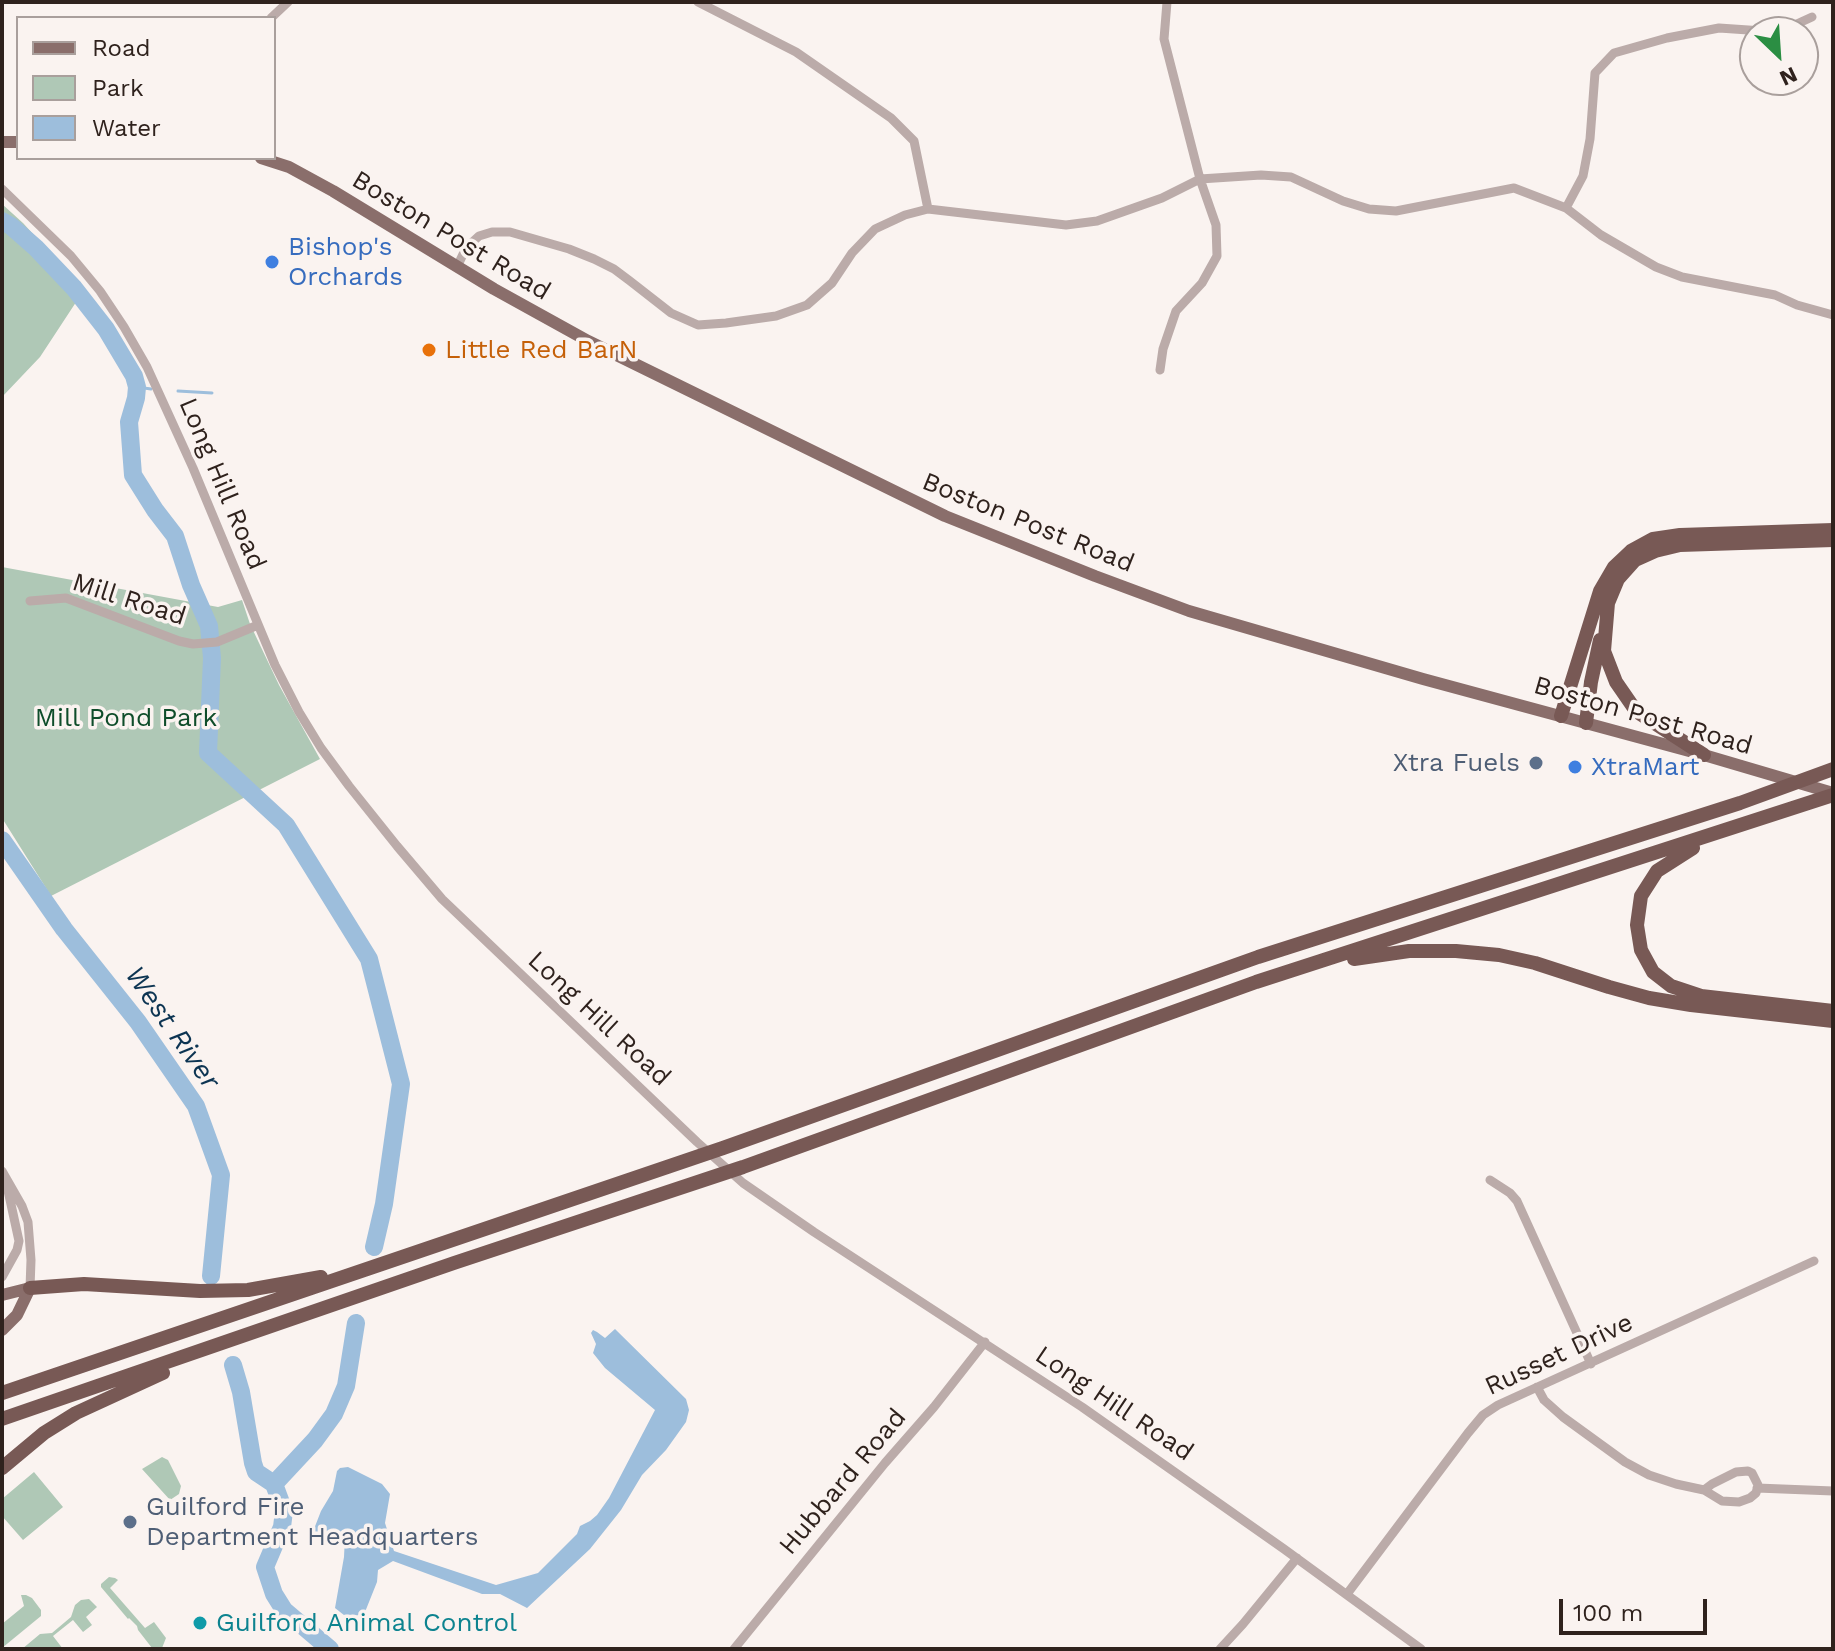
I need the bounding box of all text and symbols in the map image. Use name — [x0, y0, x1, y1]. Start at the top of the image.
legend — [16, 16, 276, 160]
north arrow — [1739, 16, 1819, 96]
text: Road — [92, 34, 151, 62]
text: N — [1776, 62, 1801, 91]
text: Park — [92, 74, 144, 102]
text: Water — [92, 114, 161, 142]
street label: Boston Post Road — [346, 164, 556, 308]
place label: Bishop's Orchards — [288, 231, 403, 292]
marker: Bishop's Orchards — [263, 253, 281, 271]
place label: Little Red BarN — [445, 334, 638, 366]
marker: Little Red BarN — [420, 341, 438, 359]
street label: Long Hill Road — [172, 393, 272, 575]
street label: Boston Post Road — [917, 466, 1139, 580]
street label: Mill Road — [68, 567, 190, 633]
street label: Boston Post Road — [1530, 670, 1756, 762]
park label: Mill Pond Park — [35, 702, 217, 734]
place label: Xtra Fuels — [1393, 747, 1520, 779]
place label: XtraMart — [1591, 751, 1699, 783]
marker: Xtra Fuels — [1527, 754, 1545, 772]
marker: XtraMart — [1566, 758, 1584, 776]
street label: Long Hill Road — [521, 945, 677, 1093]
water label: West River — [117, 960, 227, 1096]
street label: Russet Drive — [1480, 1307, 1638, 1403]
street label: Long Hill Road — [1029, 1340, 1199, 1468]
street label: Hubbard Road — [773, 1403, 913, 1561]
place label: Guilford Fire Department Headquarters — [146, 1491, 478, 1552]
marker: Guilford Fire Department Headquarters — [121, 1513, 139, 1531]
scale bar — [1563, 1583, 1711, 1633]
text: 100 m — [1573, 1599, 1643, 1627]
place label: Guilford Animal Control — [216, 1607, 517, 1639]
marker: Guilford Animal Control — [191, 1614, 209, 1632]

